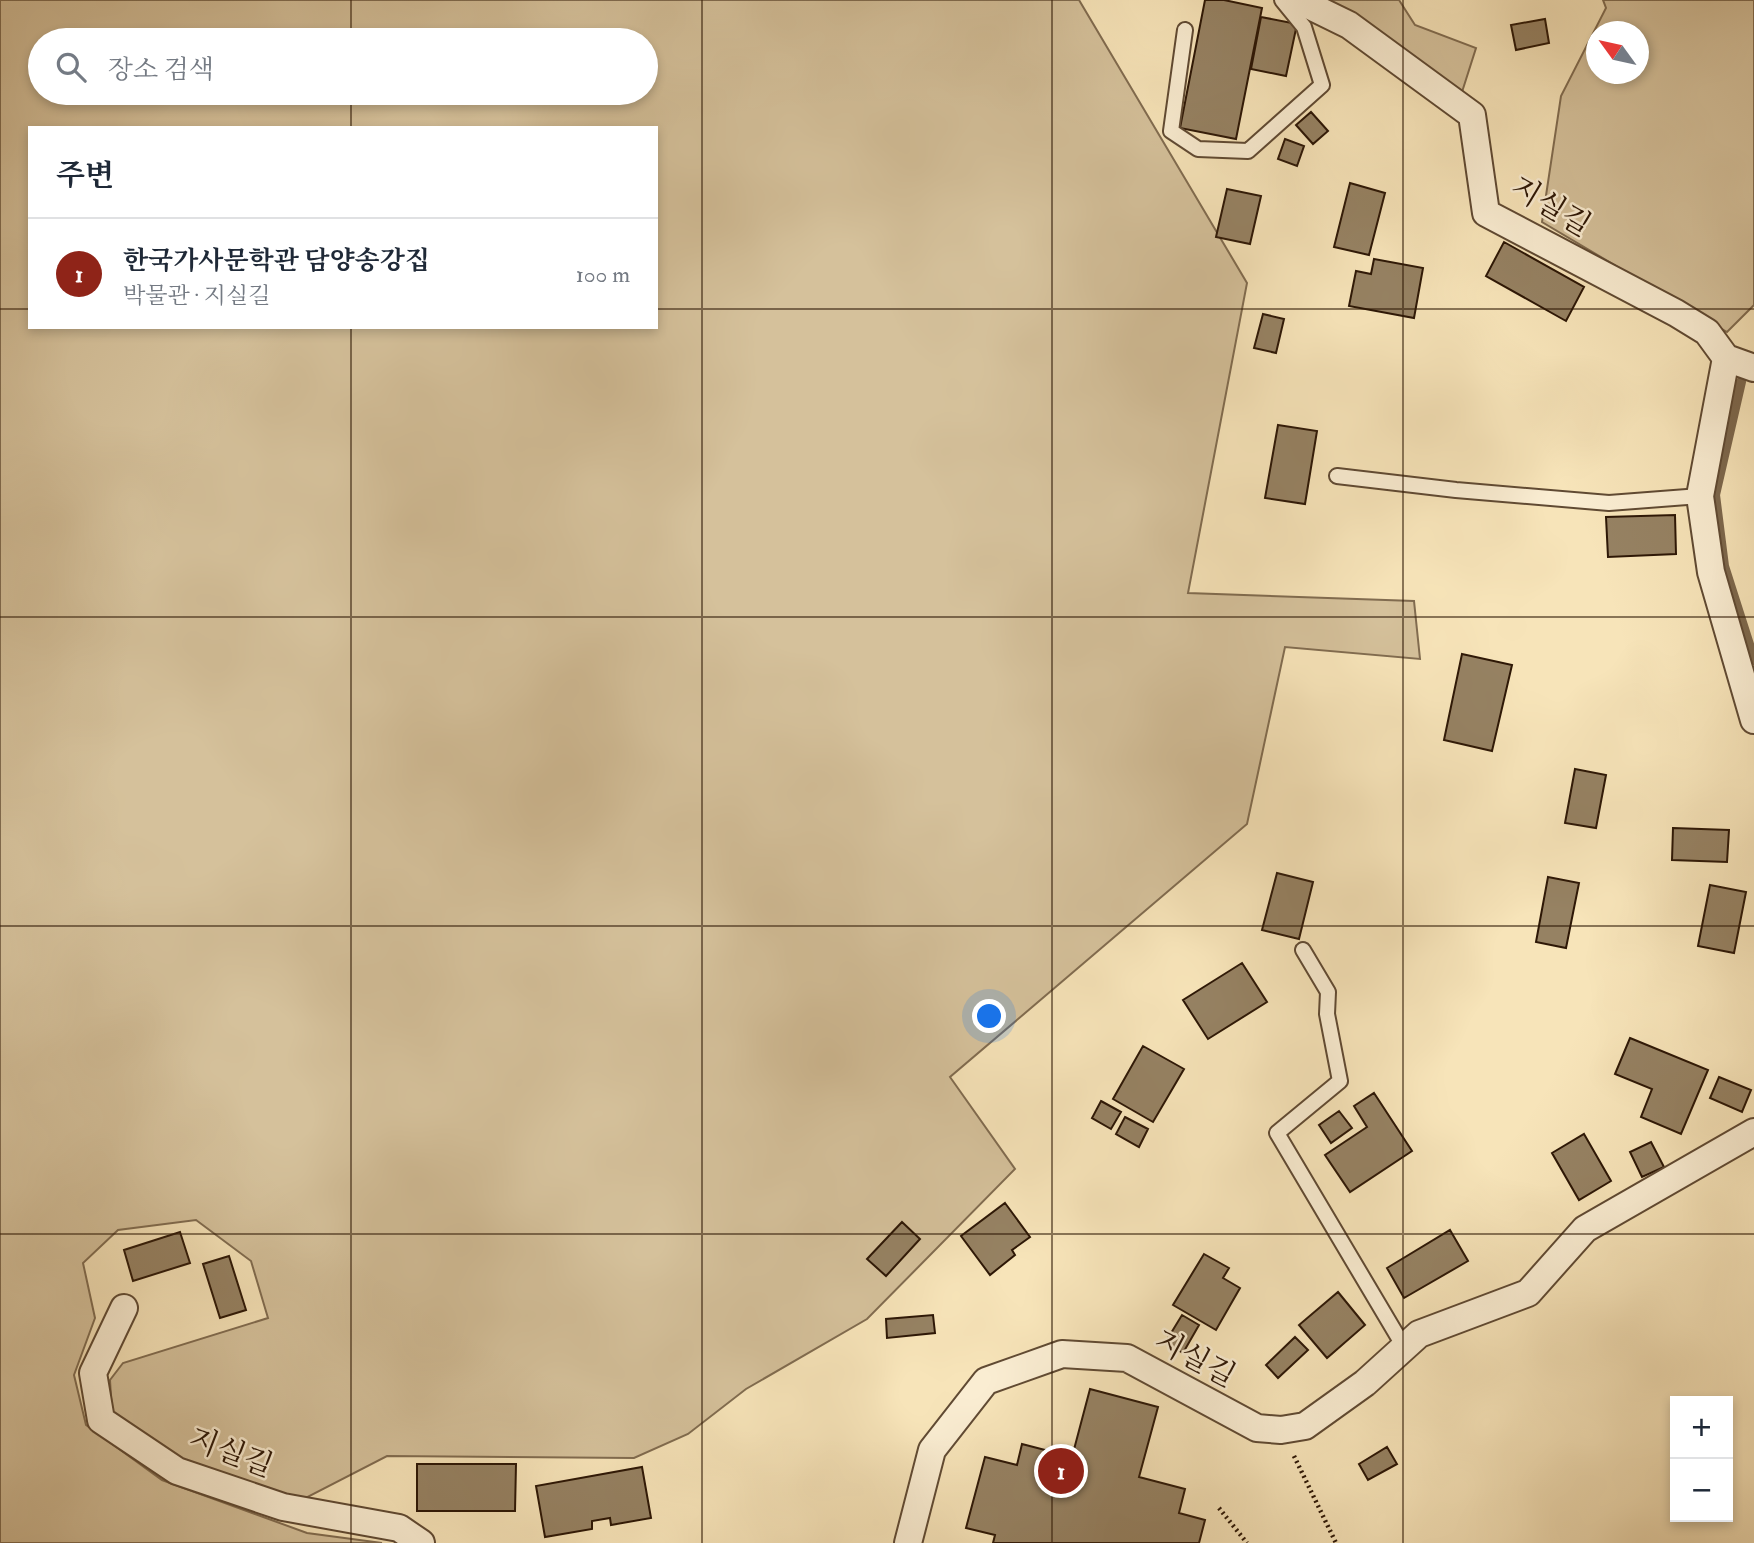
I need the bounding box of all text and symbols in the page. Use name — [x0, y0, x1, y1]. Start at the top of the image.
north arrow — [1586, 21, 1649, 84]
search box — [28, 28, 658, 105]
icon: search — [52, 48, 90, 86]
text: 장소 검색 — [108, 54, 214, 86]
text: 주변 — [56, 157, 114, 194]
street label: 지실길 — [1504, 168, 1598, 245]
text: 한국가사문학관 담양송강집 — [123, 245, 430, 277]
text: 1 — [75, 260, 83, 289]
text: 100 m — [576, 260, 630, 289]
text: 박물관 · 지실길 — [123, 281, 271, 310]
your location — [972, 999, 1006, 1033]
street label: 지실길 — [1148, 1322, 1242, 1395]
map controls — [1670, 1396, 1733, 1522]
button: + — [1670, 1396, 1733, 1459]
street label: 지실길 — [184, 1420, 278, 1485]
pin: 1 — [1038, 1445, 1084, 1497]
button: − — [1670, 1459, 1733, 1522]

